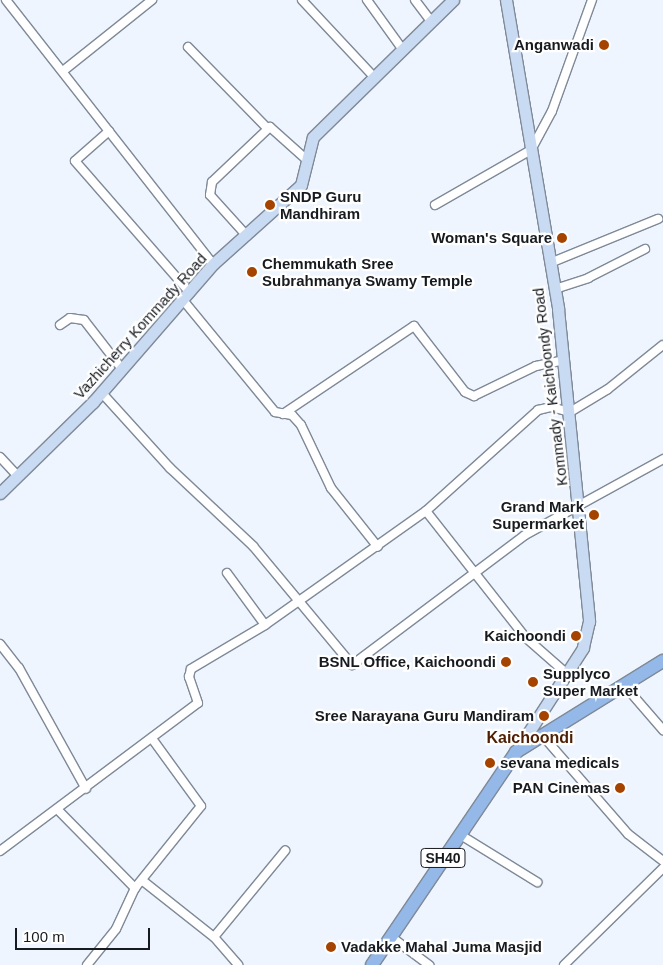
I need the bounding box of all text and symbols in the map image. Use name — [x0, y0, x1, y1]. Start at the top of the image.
place label: Anganwadi — [514, 36, 594, 54]
marker: Anganwadi — [598, 39, 610, 51]
place label: SNDP Guru Mandhiram — [280, 187, 362, 222]
marker: SNDP Guru Mandhiram — [264, 199, 276, 211]
place label: Woman's Square — [431, 229, 552, 247]
marker: Woman's Square — [556, 232, 568, 244]
street label: Vazhicherry Kommady Road — [70, 249, 210, 403]
place label: Chemmukath Sree Subrahmanya Swamy Temple — [262, 254, 473, 289]
marker: Chemmukath Sree Subrahmanya Swamy Temple — [246, 266, 258, 278]
street label: Kommady - Kaichoondy Road — [529, 287, 571, 487]
place label: Grand Mark Supermarket — [492, 497, 584, 532]
marker: Grand Mark Supermarket — [588, 509, 600, 521]
place label: Kaichoondi — [484, 627, 566, 645]
marker: Kaichoondi — [570, 630, 582, 642]
place label: BSNL Office, Kaichoondi — [318, 653, 496, 671]
marker: BSNL Office, Kaichoondi — [500, 656, 512, 668]
place label: Supplyco Super Market — [543, 664, 638, 699]
marker: Supplyco Super Market — [527, 676, 539, 688]
place label: Sree Narayana Guru Mandiram — [315, 707, 534, 725]
marker: Sree Narayana Guru Mandiram — [538, 710, 550, 722]
district label: Kaichoondi — [486, 728, 574, 748]
place label: sevana medicals — [500, 754, 619, 772]
marker: sevana medicals — [484, 757, 496, 769]
place label: PAN Cinemas — [513, 779, 610, 797]
marker: PAN Cinemas — [614, 782, 626, 794]
road number: SH40 — [419, 846, 467, 870]
scale bar — [18, 918, 152, 950]
text: 100 m — [23, 928, 65, 945]
place label: Vadakke Mahal Juma Masjid — [341, 938, 542, 956]
marker: Vadakke Mahal Juma Masjid — [325, 941, 337, 953]

